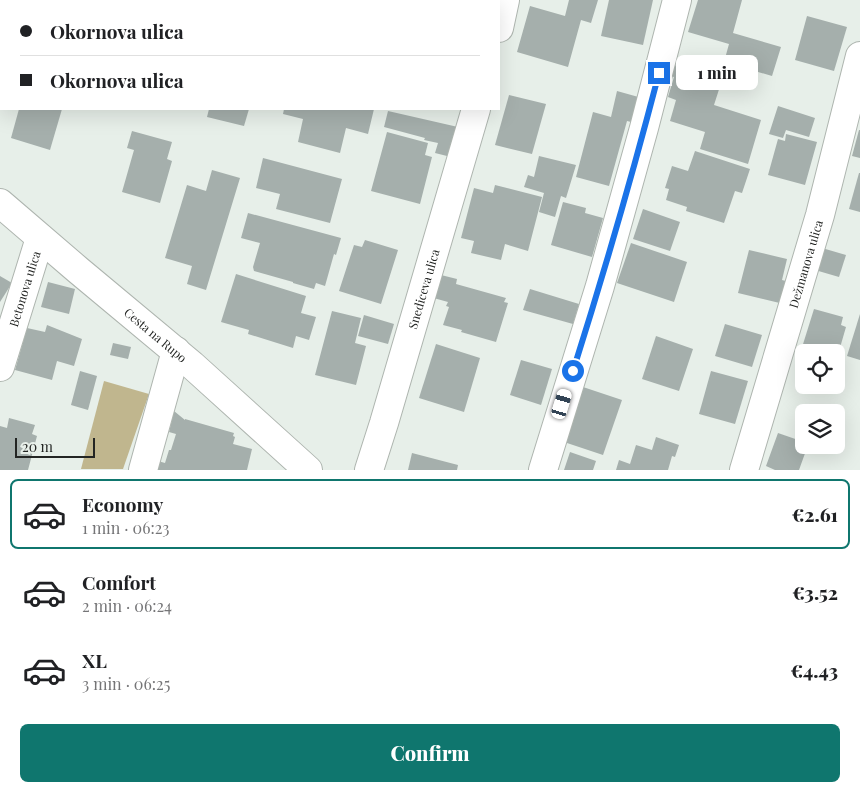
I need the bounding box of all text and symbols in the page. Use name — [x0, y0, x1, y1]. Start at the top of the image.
text: Okornova ulica — [50, 18, 184, 44]
callout: 1 min — [676, 56, 759, 90]
route end — [648, 62, 670, 84]
text: 1 min — [697, 62, 737, 83]
text: Okornova ulica — [50, 67, 184, 93]
street label: Dežmanova ulica — [785, 218, 826, 310]
street label: Snediceva ulica — [404, 247, 443, 331]
street label: Betonova ulica — [5, 249, 44, 329]
street label: Cesta na Rupo — [121, 304, 191, 366]
map controls — [795, 344, 845, 454]
button: locate — [795, 344, 845, 394]
route start — [562, 360, 584, 382]
car — [550, 387, 573, 421]
button: layers — [795, 404, 845, 454]
scale bar — [15, 434, 95, 458]
text: 20 m — [22, 437, 53, 456]
text: Economy — [82, 491, 163, 517]
icon: car — [22, 492, 67, 537]
text: €2.61 — [792, 501, 838, 527]
text: 1 min · 06:23 — [82, 517, 170, 538]
text: Comfort — [82, 569, 156, 595]
icon: car — [22, 570, 67, 615]
text: €3.52 — [792, 579, 838, 605]
text: 2 min · 06:24 — [82, 595, 172, 616]
text: XL — [82, 647, 107, 673]
icon: car — [22, 648, 67, 693]
text: €4.43 — [791, 657, 838, 683]
text: 3 min · 06:25 — [82, 673, 170, 694]
button: Confirm — [20, 724, 840, 782]

